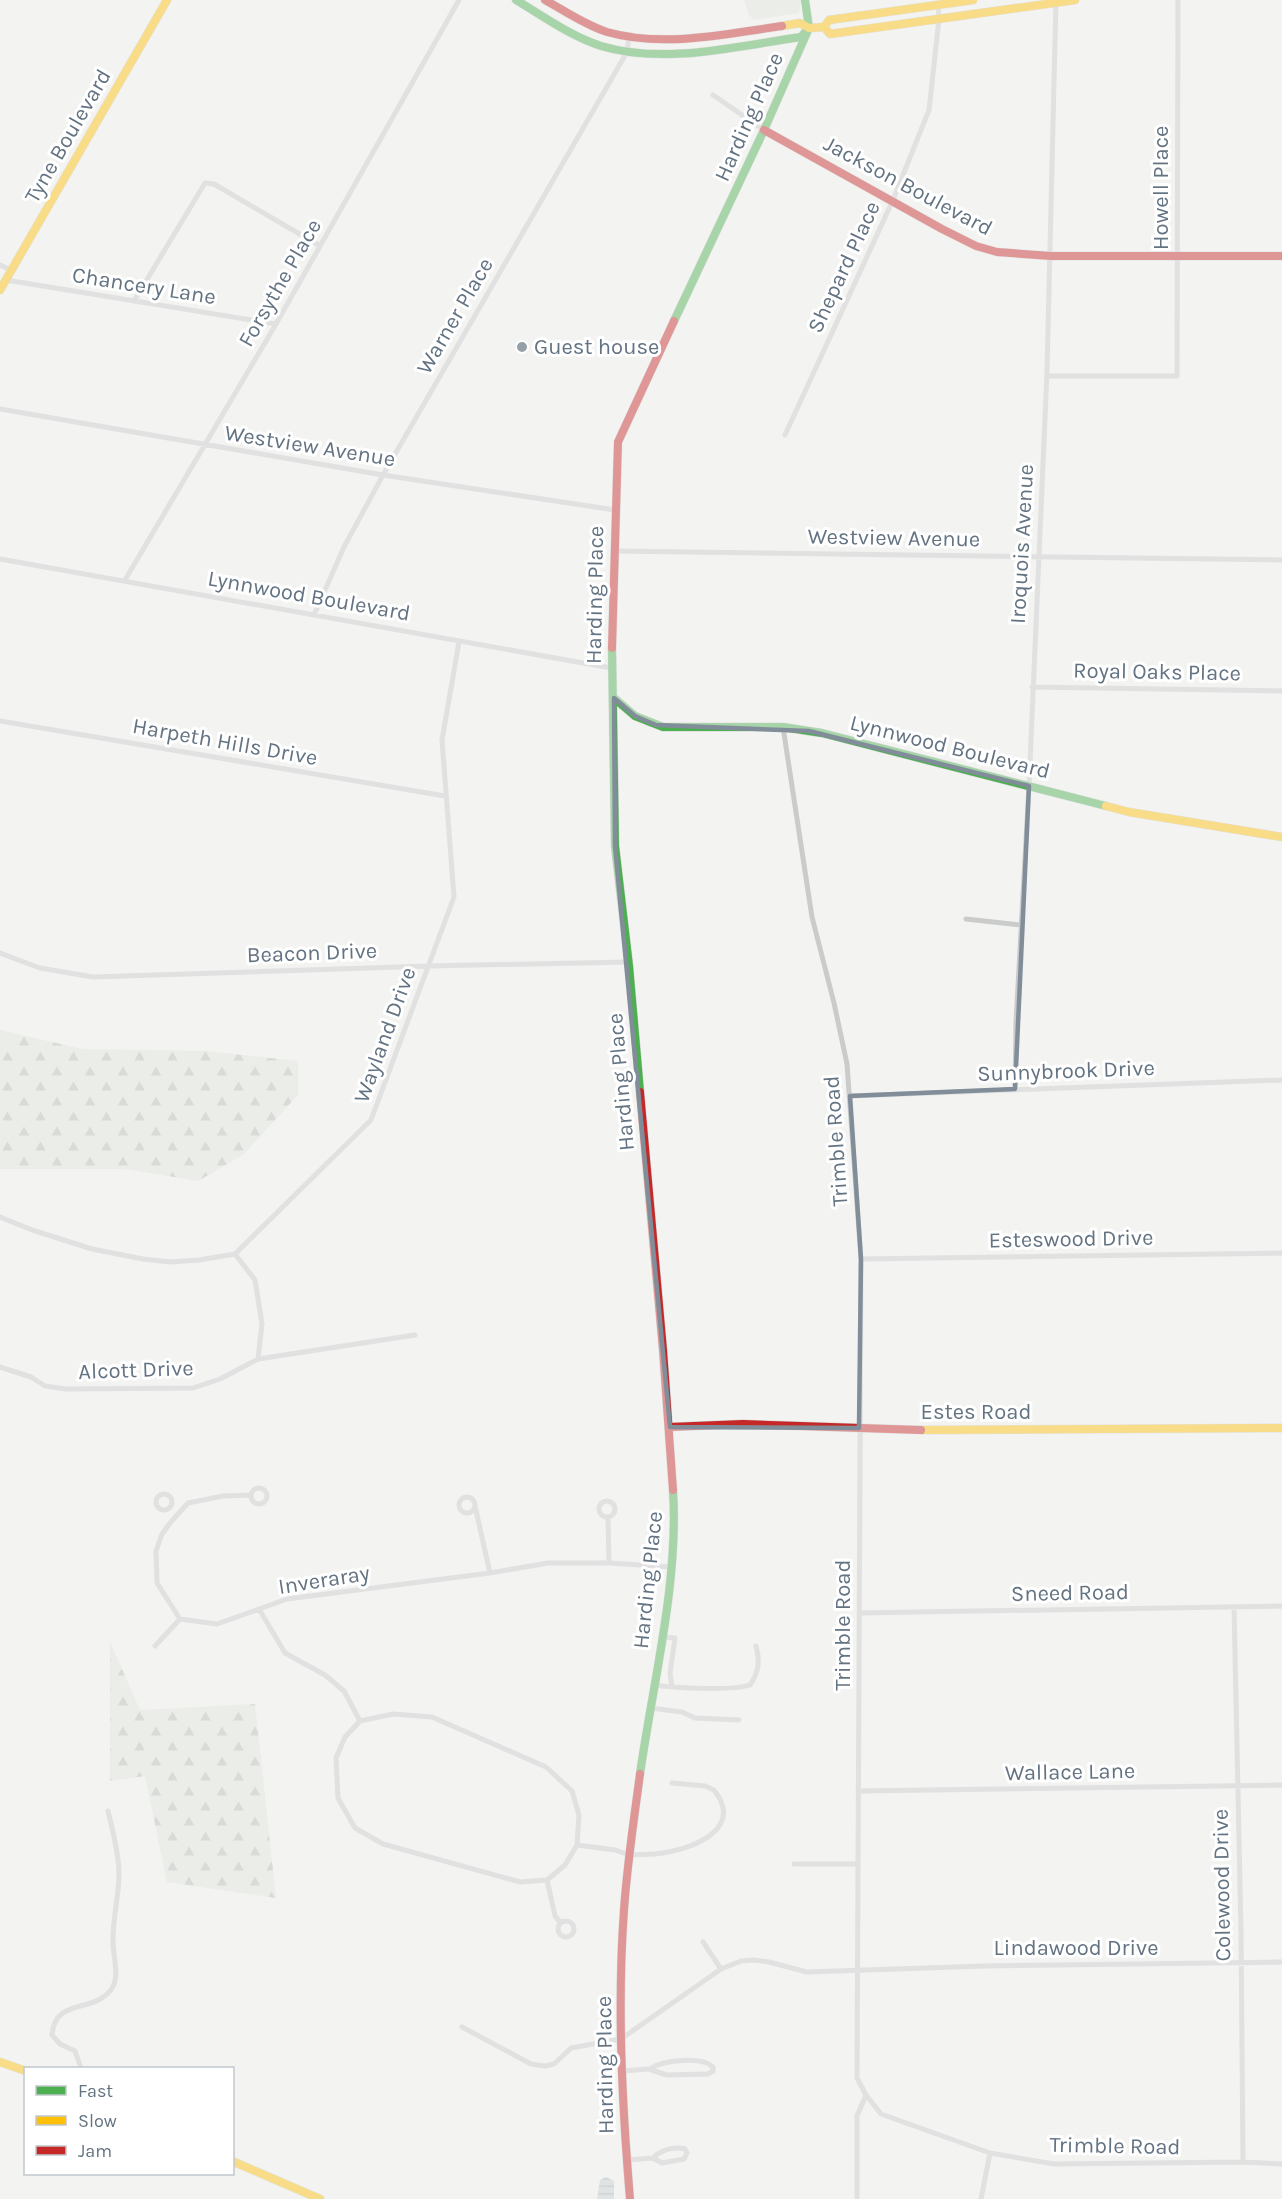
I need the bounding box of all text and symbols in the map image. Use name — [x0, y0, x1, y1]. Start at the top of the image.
street label: Harding Place — [709, 48, 789, 186]
street label: Tyne Boulevard — [19, 65, 117, 207]
street label: Howell Place — [1148, 126, 1174, 250]
street label: Jackson Boulevard — [819, 131, 997, 241]
street label: Shepard Place — [802, 197, 886, 337]
street label: Forsythe Place — [233, 214, 327, 352]
street label: Warner Place — [411, 253, 499, 379]
street label: Chancery Lane — [70, 262, 218, 310]
place label: Guest house — [534, 334, 659, 360]
marker: Guest house — [515, 340, 529, 354]
street label: Westview Avenue — [223, 420, 397, 472]
street label: Iroquois Avenue — [1005, 463, 1039, 625]
street label: Westview Avenue — [807, 523, 981, 553]
street label: Harding Place — [581, 526, 609, 664]
street label: Lynnwood Boulevard — [206, 565, 412, 627]
street label: Royal Oaks Place — [1073, 658, 1241, 686]
street label: Lynnwood Boulevard — [847, 710, 1053, 784]
street label: Harpeth Hills Drive — [130, 713, 320, 771]
street label: Beacon Drive — [246, 938, 378, 968]
street label: Wayland Drive — [348, 964, 422, 1106]
street label: Harding Place — [602, 1012, 640, 1152]
street label: Sunnybrook Drive — [977, 1055, 1155, 1087]
street label: Trimble Road — [818, 1075, 854, 1207]
street label: Esteswood Drive — [988, 1225, 1154, 1253]
street label: Alcott Drive — [78, 1355, 194, 1385]
street label: Estes Road — [921, 1399, 1031, 1425]
street label: Harding Place — [628, 1510, 668, 1650]
street label: Inveraray — [276, 1560, 372, 1600]
street label: Trimble Road — [830, 1560, 856, 1690]
street label: Sneed Road — [1011, 1579, 1129, 1607]
street label: Wallace Lane — [1005, 1758, 1135, 1786]
street label: Colewood Drive — [1208, 1808, 1236, 1962]
street label: Lindawood Drive — [994, 1935, 1158, 1961]
street label: Harding Place — [591, 1996, 619, 2134]
legend — [24, 2067, 234, 2175]
text: Fast — [78, 2080, 113, 2102]
text: Slow — [78, 2110, 117, 2132]
street label: Trimble Road — [1049, 2132, 1181, 2160]
text: Jam — [78, 2140, 112, 2162]

